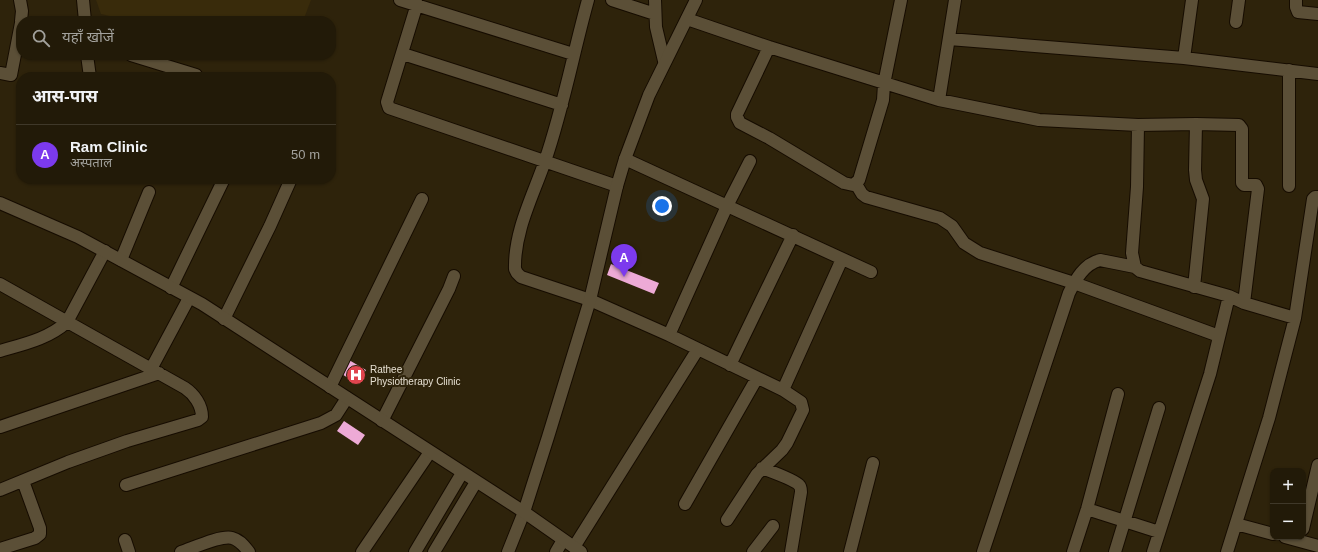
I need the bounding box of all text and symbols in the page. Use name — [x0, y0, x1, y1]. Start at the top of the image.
search box — [16, 16, 336, 60]
icon: search — [30, 27, 52, 49]
text: यहाँ खोजें — [62, 28, 114, 45]
text: आस-पास — [32, 87, 98, 106]
text: Ram Clinic — [70, 138, 148, 155]
text: A — [40, 147, 50, 162]
text: 50 m — [291, 147, 320, 162]
text: अस्पताल — [70, 155, 112, 170]
your location — [652, 196, 672, 216]
pin: A — [611, 244, 637, 277]
hospital icon: Rathee Physiotherapy Clinic — [345, 364, 367, 386]
place label: Rathee Physiotherapy Clinic — [370, 364, 461, 387]
map controls — [1270, 468, 1306, 540]
button: + — [1270, 468, 1306, 504]
button: − — [1270, 504, 1306, 540]

